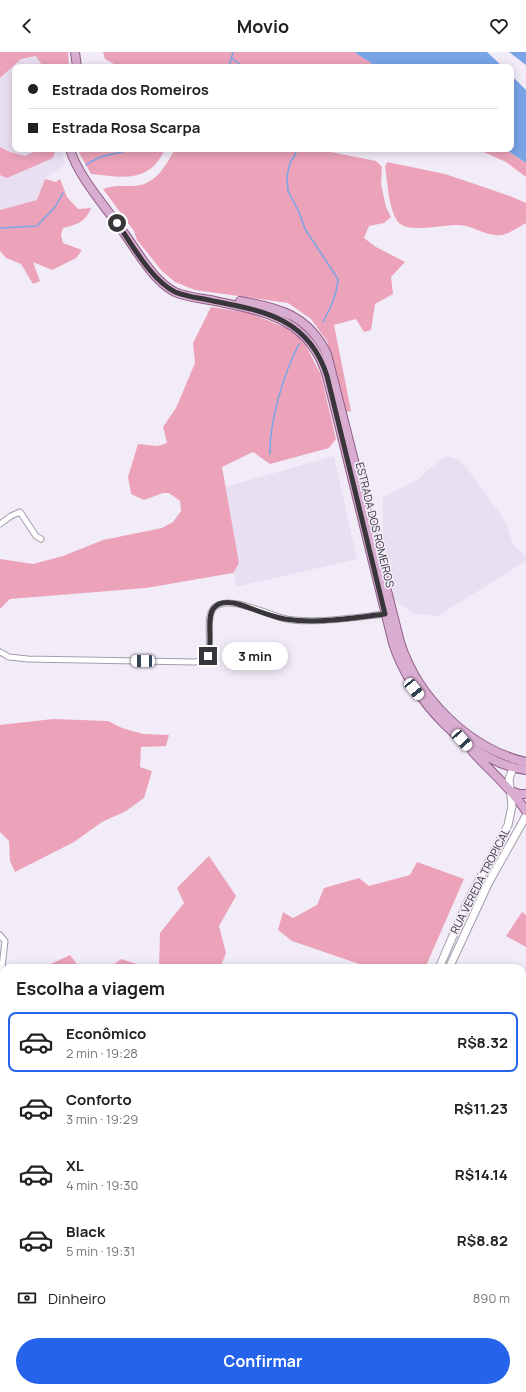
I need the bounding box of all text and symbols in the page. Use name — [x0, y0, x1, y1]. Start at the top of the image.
text: Movio — [237, 14, 289, 38]
icon: back — [16, 15, 38, 37]
icon: heart — [488, 15, 510, 37]
text: Estrada dos Romeiros — [52, 79, 209, 100]
text: Estrada Rosa Scarpa — [52, 117, 200, 138]
route start — [108, 214, 126, 232]
street label: ESTRADA DOS ROMEIROS — [353, 461, 398, 589]
callout: 3 min — [222, 642, 288, 670]
route end — [199, 647, 217, 665]
text: 3 min — [238, 647, 272, 665]
car — [131, 655, 155, 667]
car — [402, 676, 426, 702]
car — [450, 727, 474, 753]
street label: RUA VEREDA TROPICAL — [446, 825, 513, 936]
text: Escolha a viagem — [16, 976, 165, 1000]
text: Econômico — [66, 1023, 146, 1044]
icon: car — [18, 1024, 54, 1060]
text: R$8.32 — [457, 1032, 508, 1053]
text: 2 min · 19:28 — [66, 1044, 138, 1062]
text: Conforto — [66, 1089, 132, 1110]
icon: car — [18, 1090, 54, 1126]
text: R$11.23 — [454, 1098, 508, 1119]
text: 3 min · 19:29 — [66, 1110, 138, 1128]
text: XL — [66, 1155, 84, 1176]
icon: car — [18, 1156, 54, 1192]
text: R$14.14 — [455, 1164, 508, 1185]
text: 4 min · 19:30 — [66, 1176, 138, 1194]
text: Black — [66, 1221, 105, 1242]
icon: car — [18, 1222, 54, 1258]
text: R$8.82 — [457, 1230, 508, 1251]
text: 5 min · 19:31 — [66, 1242, 135, 1260]
icon: cash — [16, 1287, 38, 1309]
text: Dinheiro — [48, 1288, 106, 1309]
text: 890 m — [473, 1289, 510, 1307]
button: Confirmar — [16, 1338, 510, 1384]

